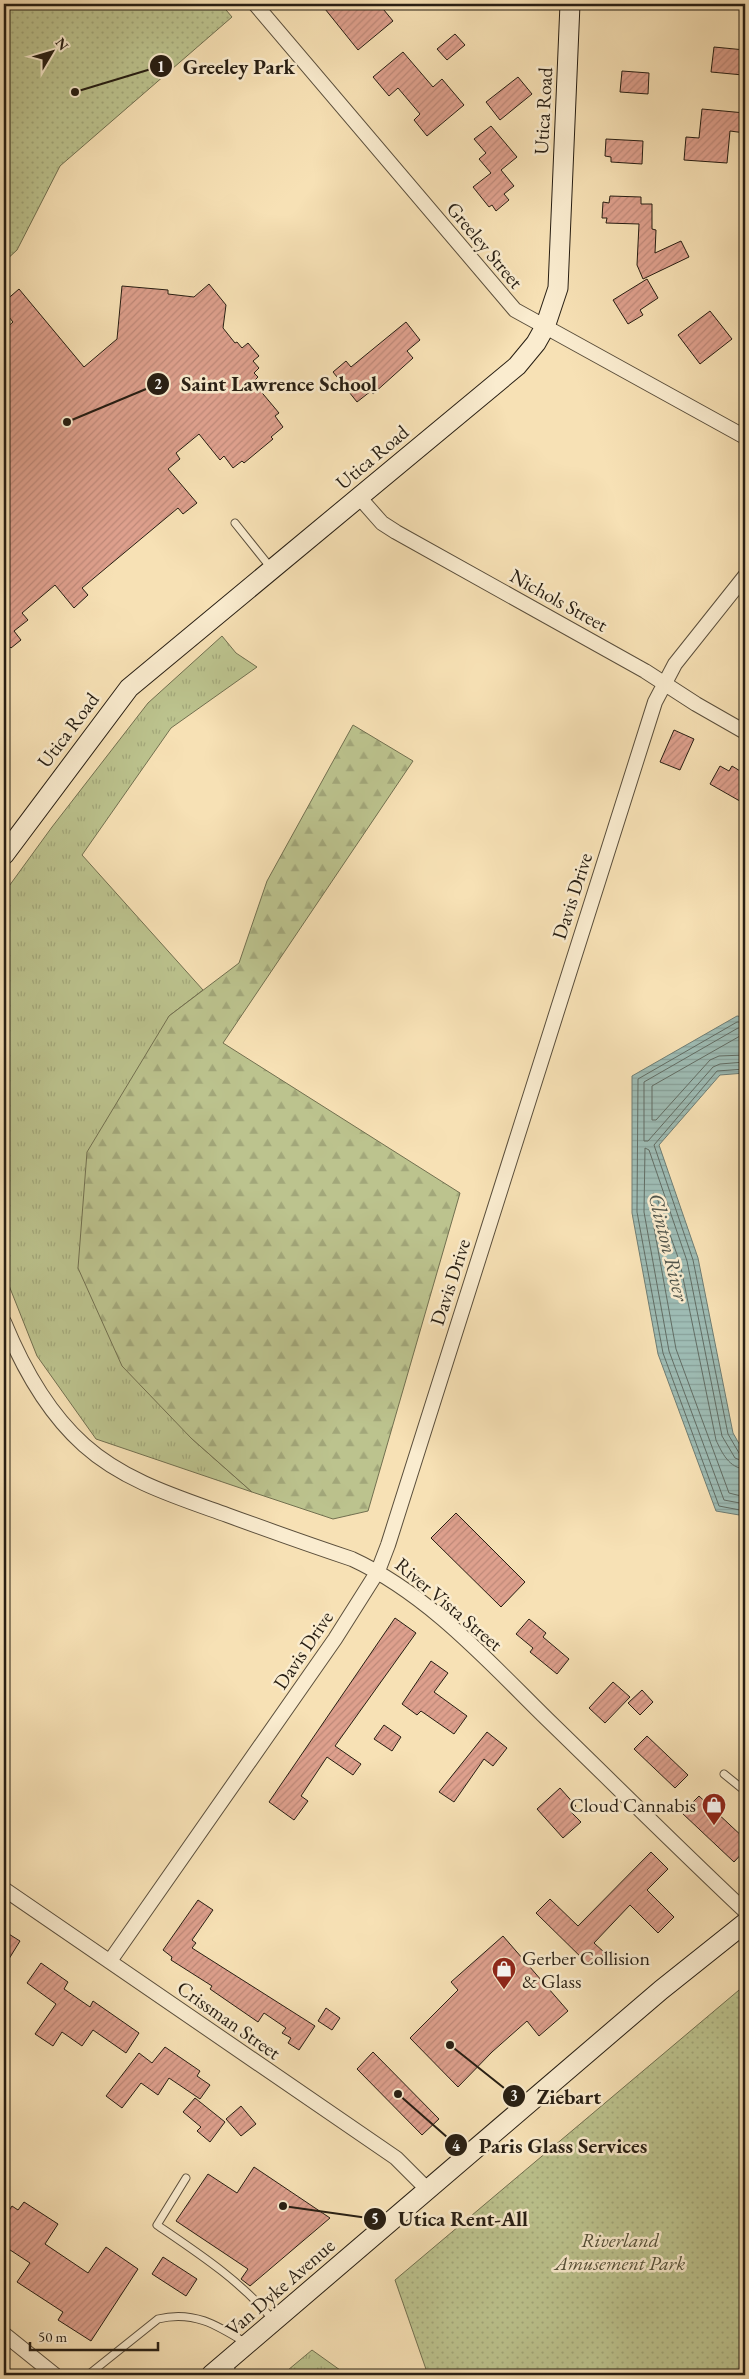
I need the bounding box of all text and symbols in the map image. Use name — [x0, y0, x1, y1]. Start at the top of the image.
north arrow — [28, 28, 78, 78]
text: N — [52, 34, 73, 55]
callout: Greeley Park — [148, 48, 305, 84]
text: Greeley Park — [183, 53, 295, 80]
text: 1 — [157, 57, 165, 76]
street label: Utica Road — [528, 66, 558, 155]
street label: Greeley Street — [441, 196, 529, 294]
callout: Saint Lawrence School — [146, 366, 387, 402]
text: Saint Lawrence School — [181, 370, 377, 397]
text: 2 — [154, 374, 162, 393]
street label: Utica Road — [330, 418, 415, 495]
street label: Nichols Street — [505, 562, 613, 638]
street label: Utica Road — [31, 686, 105, 773]
street label: Davis Drive — [546, 849, 598, 943]
water label: Clinton River — [643, 1190, 696, 1305]
street label: Davis Drive — [424, 1235, 476, 1329]
street label: River Vista Street — [390, 1551, 509, 1657]
street label: Davis Drive — [267, 1605, 339, 1694]
place label: Cloud Cannabis — [570, 1792, 696, 1818]
shop icon: Cloud Cannabis — [701, 1792, 727, 1826]
place label: Gerber Collision & Glass — [522, 1945, 650, 1994]
shop icon: Gerber Collision & Glass — [491, 1956, 517, 1990]
street label: Crissman Street — [172, 1975, 286, 2066]
callout: Ziebart — [501, 2078, 611, 2114]
text: Ziebart — [537, 2083, 601, 2110]
text: 3 — [510, 2086, 518, 2105]
callout: Paris Glass Services — [444, 2127, 657, 2163]
text: Paris Glass Services — [479, 2132, 647, 2159]
text: 4 — [452, 2136, 461, 2155]
callout: Utica Rent-All — [362, 2201, 538, 2237]
text: Utica Rent-All — [398, 2205, 528, 2232]
text: 5 — [371, 2209, 379, 2228]
park label: Riverland Amusement Park — [553, 2227, 685, 2276]
street label: Van Dyke Avenue — [220, 2232, 340, 2342]
scale bar — [30, 2319, 158, 2351]
text: 50 m — [38, 2327, 67, 2346]

